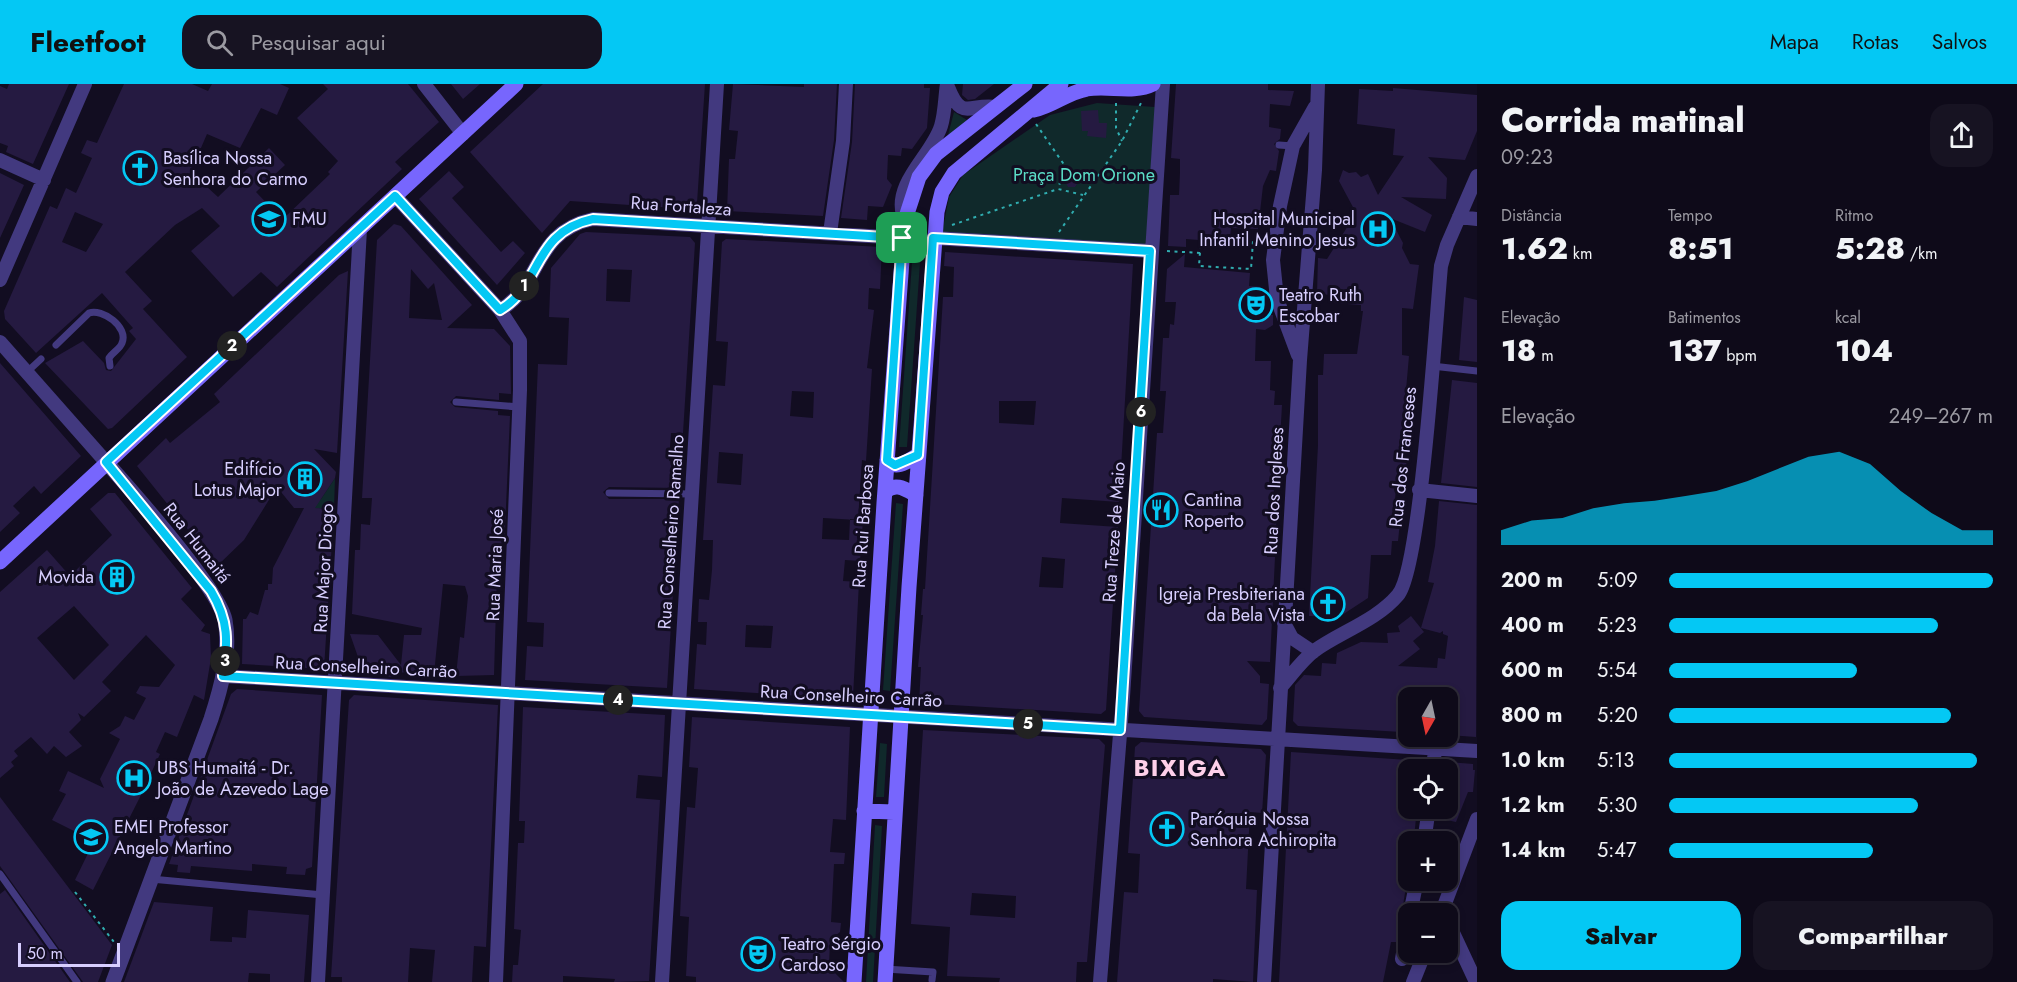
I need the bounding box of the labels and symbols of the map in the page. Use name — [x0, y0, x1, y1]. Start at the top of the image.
place label: Basílica Nossa Senhora do Carmo — [163, 145, 308, 192]
church icon: Basílica Nossa Senhora do Carmo — [122, 150, 158, 186]
park label: Praça Dom Orione — [1013, 162, 1155, 188]
street label: Rua Fortaleza — [630, 190, 732, 222]
school or university icon: FMU — [251, 201, 287, 237]
place label: FMU — [292, 206, 327, 232]
place label: Hospital Municipal Infantil Menino Jesus — [1199, 206, 1355, 253]
hospital icon: Hospital Municipal Infantil Menino Jesus — [1360, 211, 1396, 247]
pin — [876, 212, 927, 263]
pin: 1 — [509, 271, 539, 301]
place label: Teatro Ruth Escobar — [1279, 282, 1362, 329]
theatre icon: Teatro Ruth Escobar — [1238, 287, 1274, 323]
pin: 2 — [217, 331, 247, 361]
street label: Rua dos Franceses — [1383, 386, 1423, 528]
pin: 6 — [1126, 397, 1156, 427]
street label: Rua dos Ingleses — [1258, 427, 1290, 555]
street label: Rua Conselheiro Ramalho — [651, 434, 691, 630]
place label: Edifício Lotus Major — [194, 456, 283, 503]
building icon: Edifício Lotus Major — [287, 461, 323, 497]
street label: Rua Treze de Maio — [1096, 461, 1132, 603]
street label: Rua Rui Barbosa — [846, 463, 880, 589]
place label: Cantina Roperto — [1184, 487, 1244, 534]
restaurant icon: Cantina Roperto — [1143, 492, 1179, 528]
street label: Rua Humaitá — [157, 497, 237, 589]
street label: Rua Major Diogo — [308, 502, 340, 633]
street label: Rua Maria José — [480, 508, 510, 622]
building icon: Movida — [99, 559, 135, 595]
place label: Movida — [38, 564, 94, 590]
place label: Igreja Presbiteriana da Bela Vista — [1159, 581, 1305, 628]
church icon: Igreja Presbiteriana da Bela Vista — [1310, 586, 1346, 622]
pin: 3 — [210, 646, 240, 676]
street label: Rua Conselheiro Carrão — [274, 649, 458, 685]
street label: Rua Conselheiro Carrão — [759, 678, 943, 714]
pin: 4 — [603, 685, 633, 715]
north arrow — [1398, 687, 1458, 747]
pin: 5 — [1013, 709, 1043, 739]
district label: BIXIGA — [1133, 750, 1227, 785]
place label: UBS Humaitá - Dr. João de Azevedo Lage — [155, 755, 329, 802]
hospital icon: UBS Humaitá - Dr. João de Azevedo Lage — [116, 760, 152, 796]
place label: Paróquia Nossa Senhora Achiropita — [1190, 806, 1336, 853]
church icon: Paróquia Nossa Senhora Achiropita — [1149, 811, 1185, 847]
place label: EMEI Professor Angelo Martino — [114, 814, 232, 861]
school or university icon: EMEI Professor Angelo Martino — [73, 819, 109, 855]
place label: Teatro Sérgio Cardoso — [781, 931, 881, 978]
theatre icon: Teatro Sérgio Cardoso — [740, 936, 776, 972]
scale bar — [18, 940, 120, 968]

